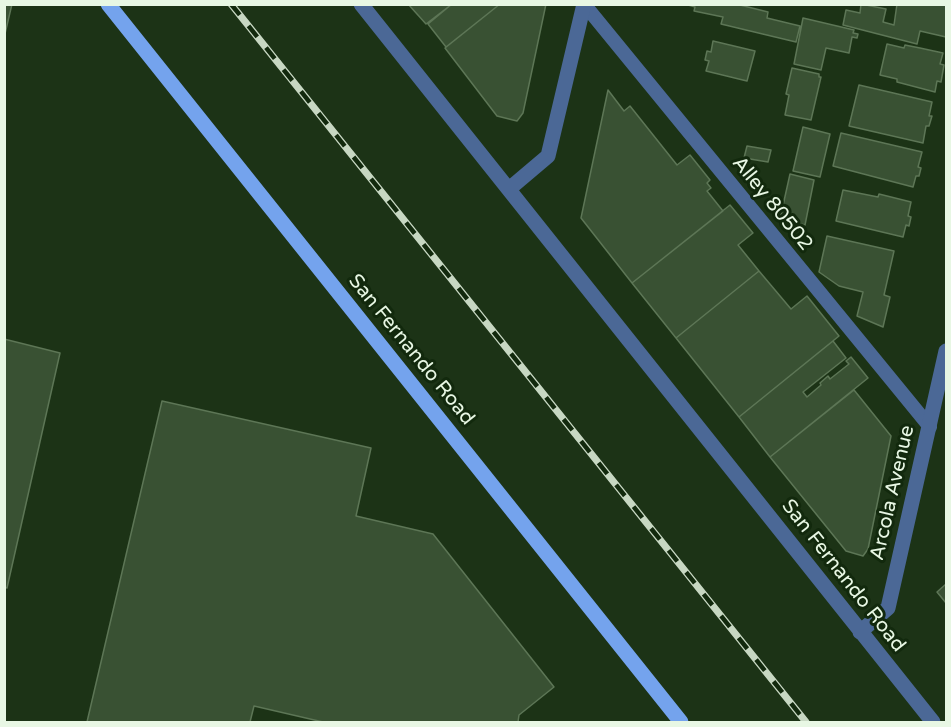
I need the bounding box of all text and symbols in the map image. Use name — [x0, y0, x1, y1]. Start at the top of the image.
street label: Alley 80502 — [727, 152, 817, 256]
street label: San Fernando Road — [343, 270, 479, 430]
street label: Arcola Avenue — [866, 423, 920, 563]
street label: San Fernando Road — [776, 495, 910, 657]

